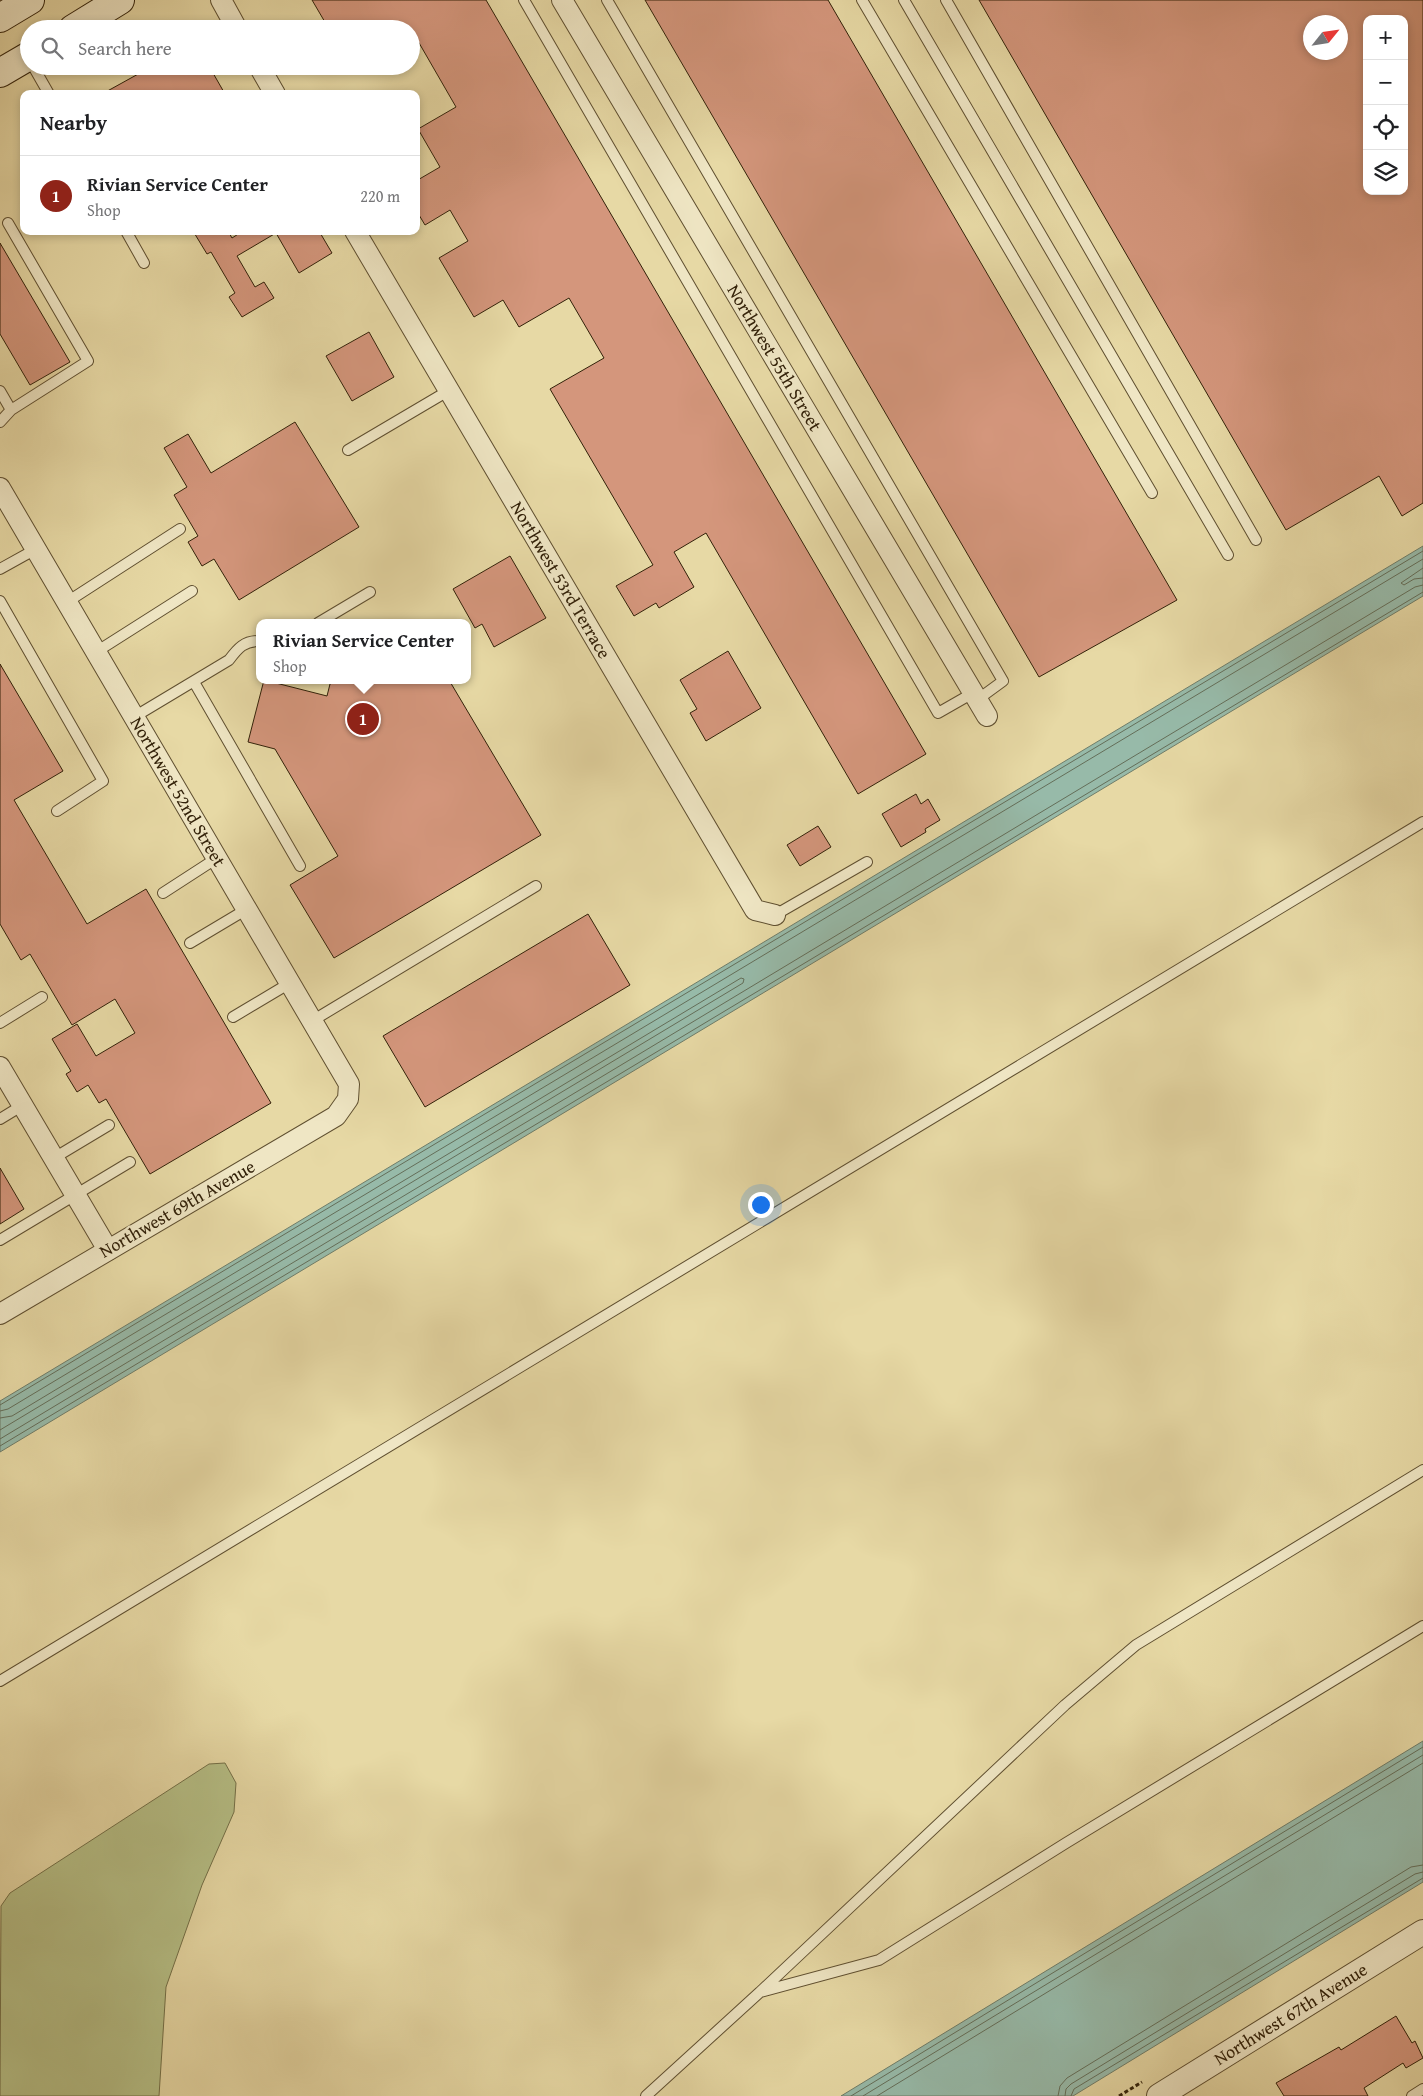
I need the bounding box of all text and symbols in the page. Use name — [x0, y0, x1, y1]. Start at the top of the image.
north arrow — [1303, 15, 1348, 60]
map controls — [1363, 15, 1408, 195]
button: + — [1363, 15, 1408, 60]
search box — [20, 20, 420, 75]
icon: search — [38, 34, 66, 62]
text: Search here — [78, 34, 172, 62]
button: − — [1363, 60, 1408, 105]
button: locate — [1363, 105, 1408, 150]
text: Nearby — [40, 107, 107, 138]
button: layers — [1363, 150, 1408, 195]
text: Rivian Service Center — [87, 170, 268, 198]
text: 1 — [52, 184, 60, 208]
text: 220 m — [360, 184, 400, 208]
text: Shop — [87, 198, 121, 222]
street label: Northwest 55th Street — [721, 279, 829, 437]
street label: Northwest 53rd Terrace — [504, 496, 618, 664]
popup — [256, 619, 471, 684]
text: Rivian Service Center — [273, 626, 454, 654]
text: Shop — [273, 654, 307, 678]
pin: 1 — [347, 700, 379, 738]
street label: Northwest 52nd Street — [124, 711, 233, 872]
street label: Northwest 69th Avenue — [94, 1153, 260, 1264]
your location — [748, 1192, 774, 1218]
street label: Northwest 67th Avenue — [1208, 1956, 1372, 2072]

